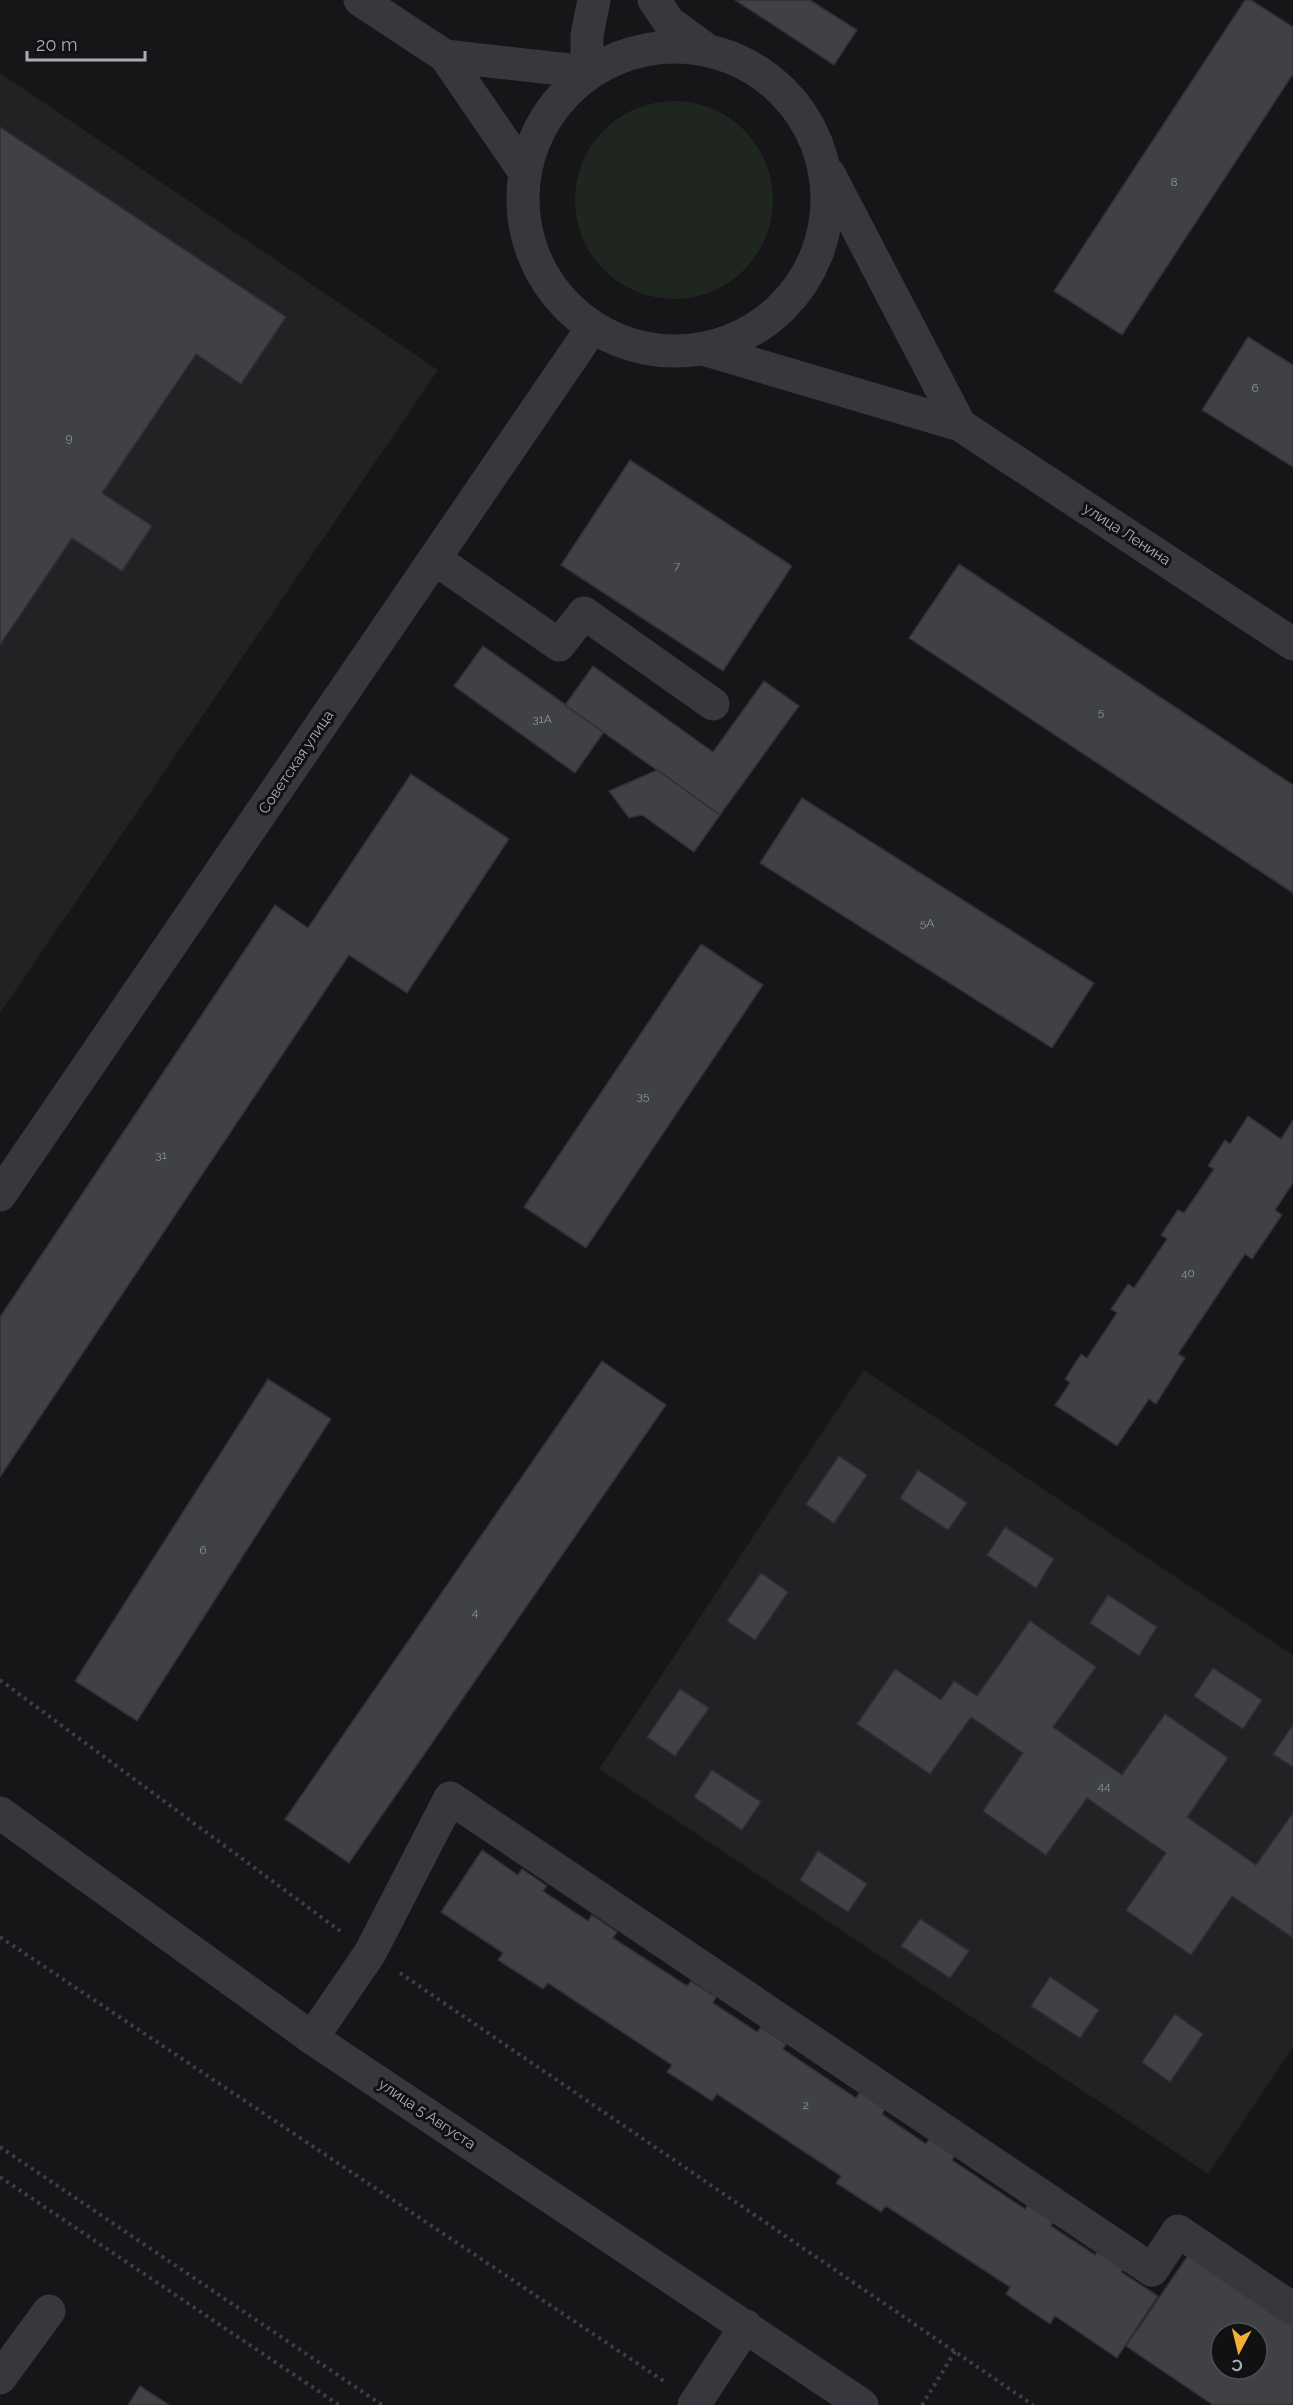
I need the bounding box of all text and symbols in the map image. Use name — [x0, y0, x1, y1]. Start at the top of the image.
scale bar — [27, 24, 146, 62]
text: 20 m — [36, 34, 78, 55]
house number: 8 — [1170, 175, 1178, 189]
house number: 6 — [1251, 381, 1259, 395]
house number: 9 — [65, 431, 73, 445]
street label: улица Ленина — [1080, 499, 1174, 569]
house number: 7 — [674, 559, 681, 573]
house number: 5 — [1098, 705, 1105, 719]
street label: Советская улица — [255, 707, 337, 817]
house number: 31А — [532, 712, 552, 726]
house number: 5А — [920, 916, 934, 930]
house number: 35 — [637, 1089, 650, 1103]
house number: 31 — [155, 1148, 167, 1162]
house number: 40 — [1181, 1266, 1195, 1280]
house number: 6 — [199, 1543, 207, 1557]
house number: 4 — [472, 1605, 479, 1619]
house number: 44 — [1097, 1779, 1111, 1793]
street label: улица 5 Августа — [375, 2075, 479, 2153]
house number: 2 — [803, 2098, 809, 2112]
north arrow — [1209, 2321, 1269, 2381]
text: С — [1231, 2355, 1244, 2375]

